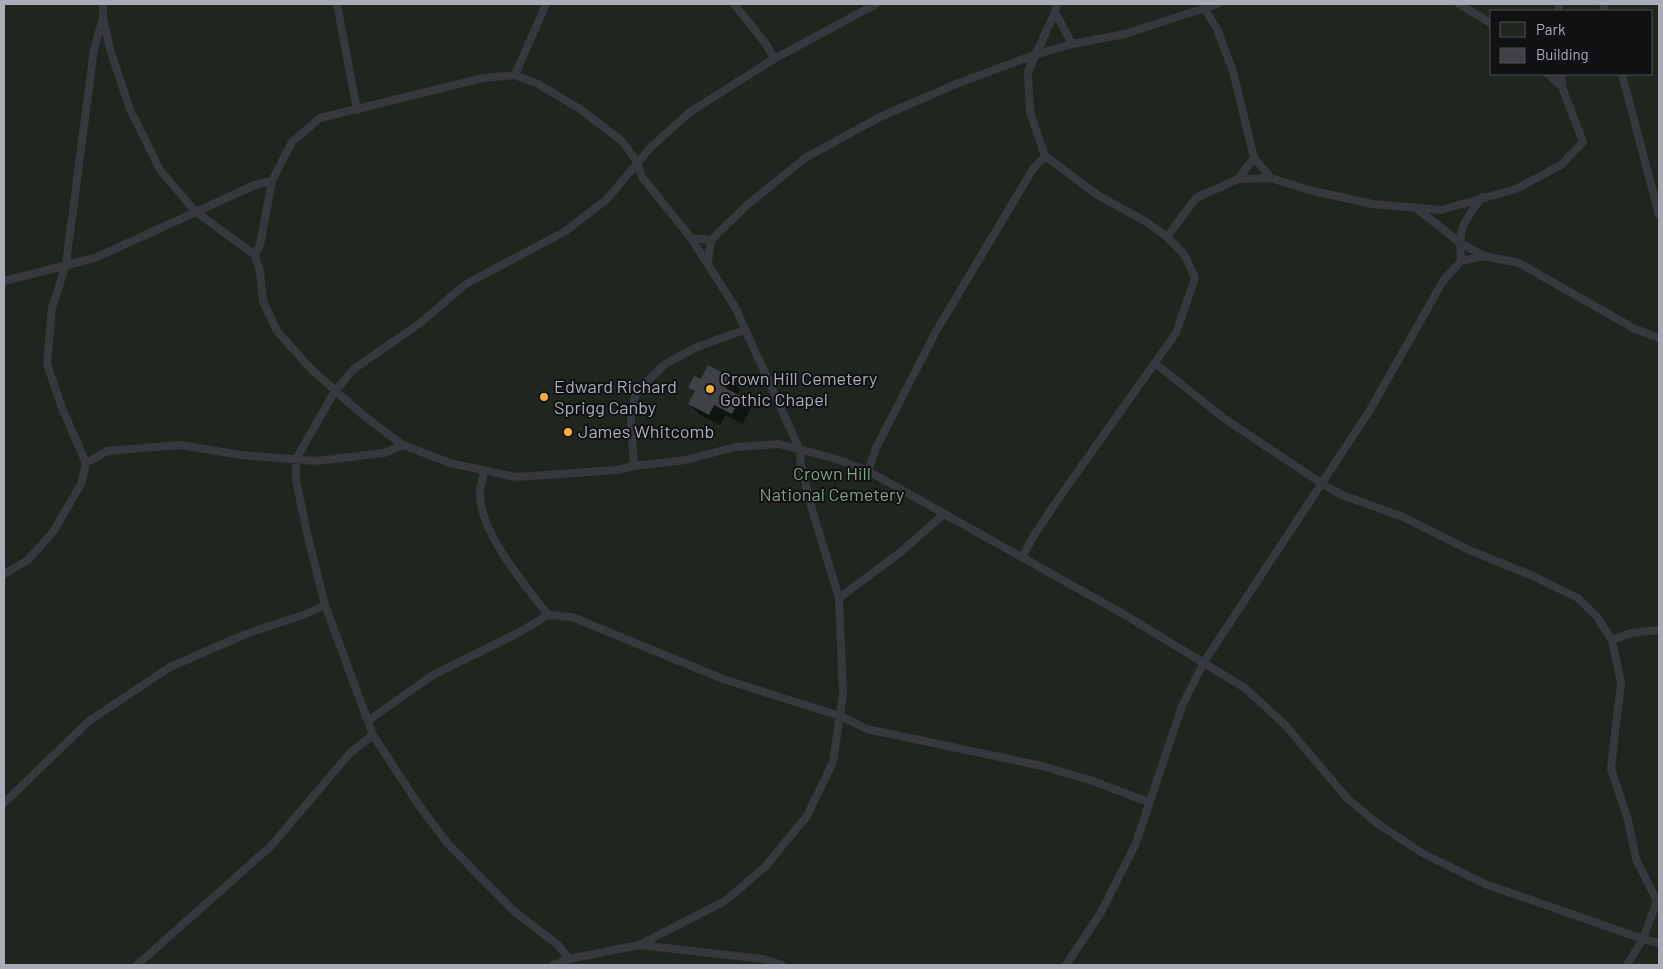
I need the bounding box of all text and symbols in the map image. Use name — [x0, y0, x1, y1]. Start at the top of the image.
legend — [1490, 10, 1653, 75]
text: Park — [1536, 20, 1566, 38]
text: Building — [1536, 45, 1589, 63]
place label: Crown Hill Cemetery Gothic Chapel — [720, 367, 877, 410]
place label: Edward Richard Sprigg Canby — [554, 375, 677, 418]
marker: Crown Hill Cemetery Gothic Chapel — [704, 383, 716, 395]
marker: Edward Richard Sprigg Canby — [538, 391, 550, 403]
place label: James Whitcomb — [578, 420, 714, 442]
marker: James Whitcomb — [562, 426, 574, 438]
park label: Crown Hill National Cemetery — [760, 462, 904, 505]

